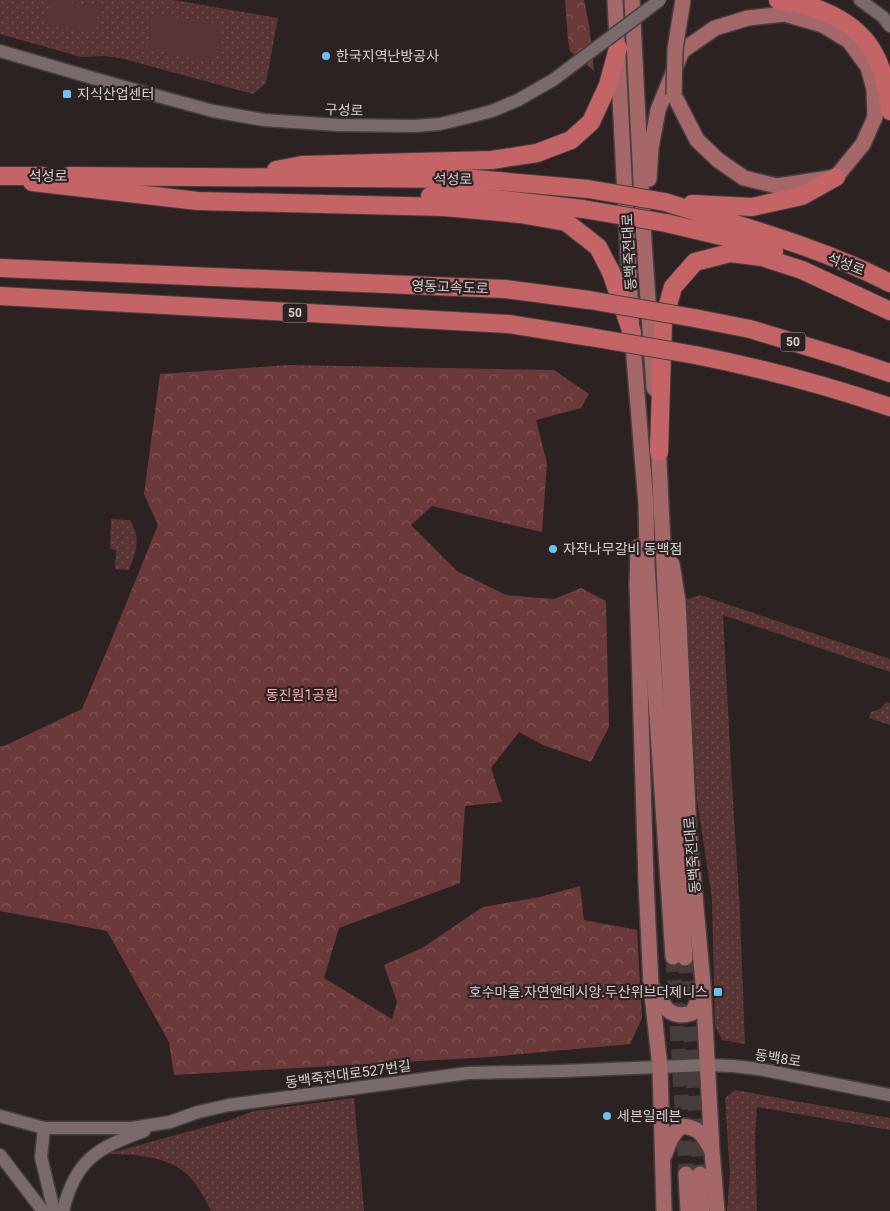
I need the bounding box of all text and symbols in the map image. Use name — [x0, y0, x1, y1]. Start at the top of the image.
place label: 한국지역난방공사 — [336, 48, 439, 64]
marker: 한국지역난방공사 — [320, 50, 332, 62]
place label: 지식산업센터 — [77, 86, 154, 102]
marker: 지식산업센터 — [61, 88, 73, 100]
street label: 구성로 — [324, 101, 364, 119]
street label: 석성로 — [29, 168, 67, 184]
street label: 석성로 — [434, 171, 473, 187]
street label: 동백죽전대로 — [619, 213, 639, 291]
street label: 석성로 — [825, 250, 867, 278]
street label: 영동고속도로 — [411, 278, 489, 296]
road number: 50 — [282, 304, 308, 322]
road number: 50 — [780, 332, 806, 352]
place label: 자작나무갈비 동백점 — [563, 541, 682, 557]
marker: 자작나무갈비 동백점 — [547, 543, 559, 555]
park label: 동진원1공원 — [266, 687, 338, 703]
street label: 동백죽전대로 — [681, 816, 703, 894]
place label: 호수마을.자연앤데시앙.두산위브더제니스 — [469, 984, 708, 1000]
marker: 호수마을.자연앤데시앙.두산위브더제니스 — [712, 986, 724, 998]
street label: 동백8로 — [754, 1046, 802, 1070]
street label: 동백죽전대로527번길 — [284, 1057, 412, 1091]
place label: 세븐일레븐 — [617, 1108, 682, 1124]
marker: 세븐일레븐 — [601, 1110, 613, 1122]

